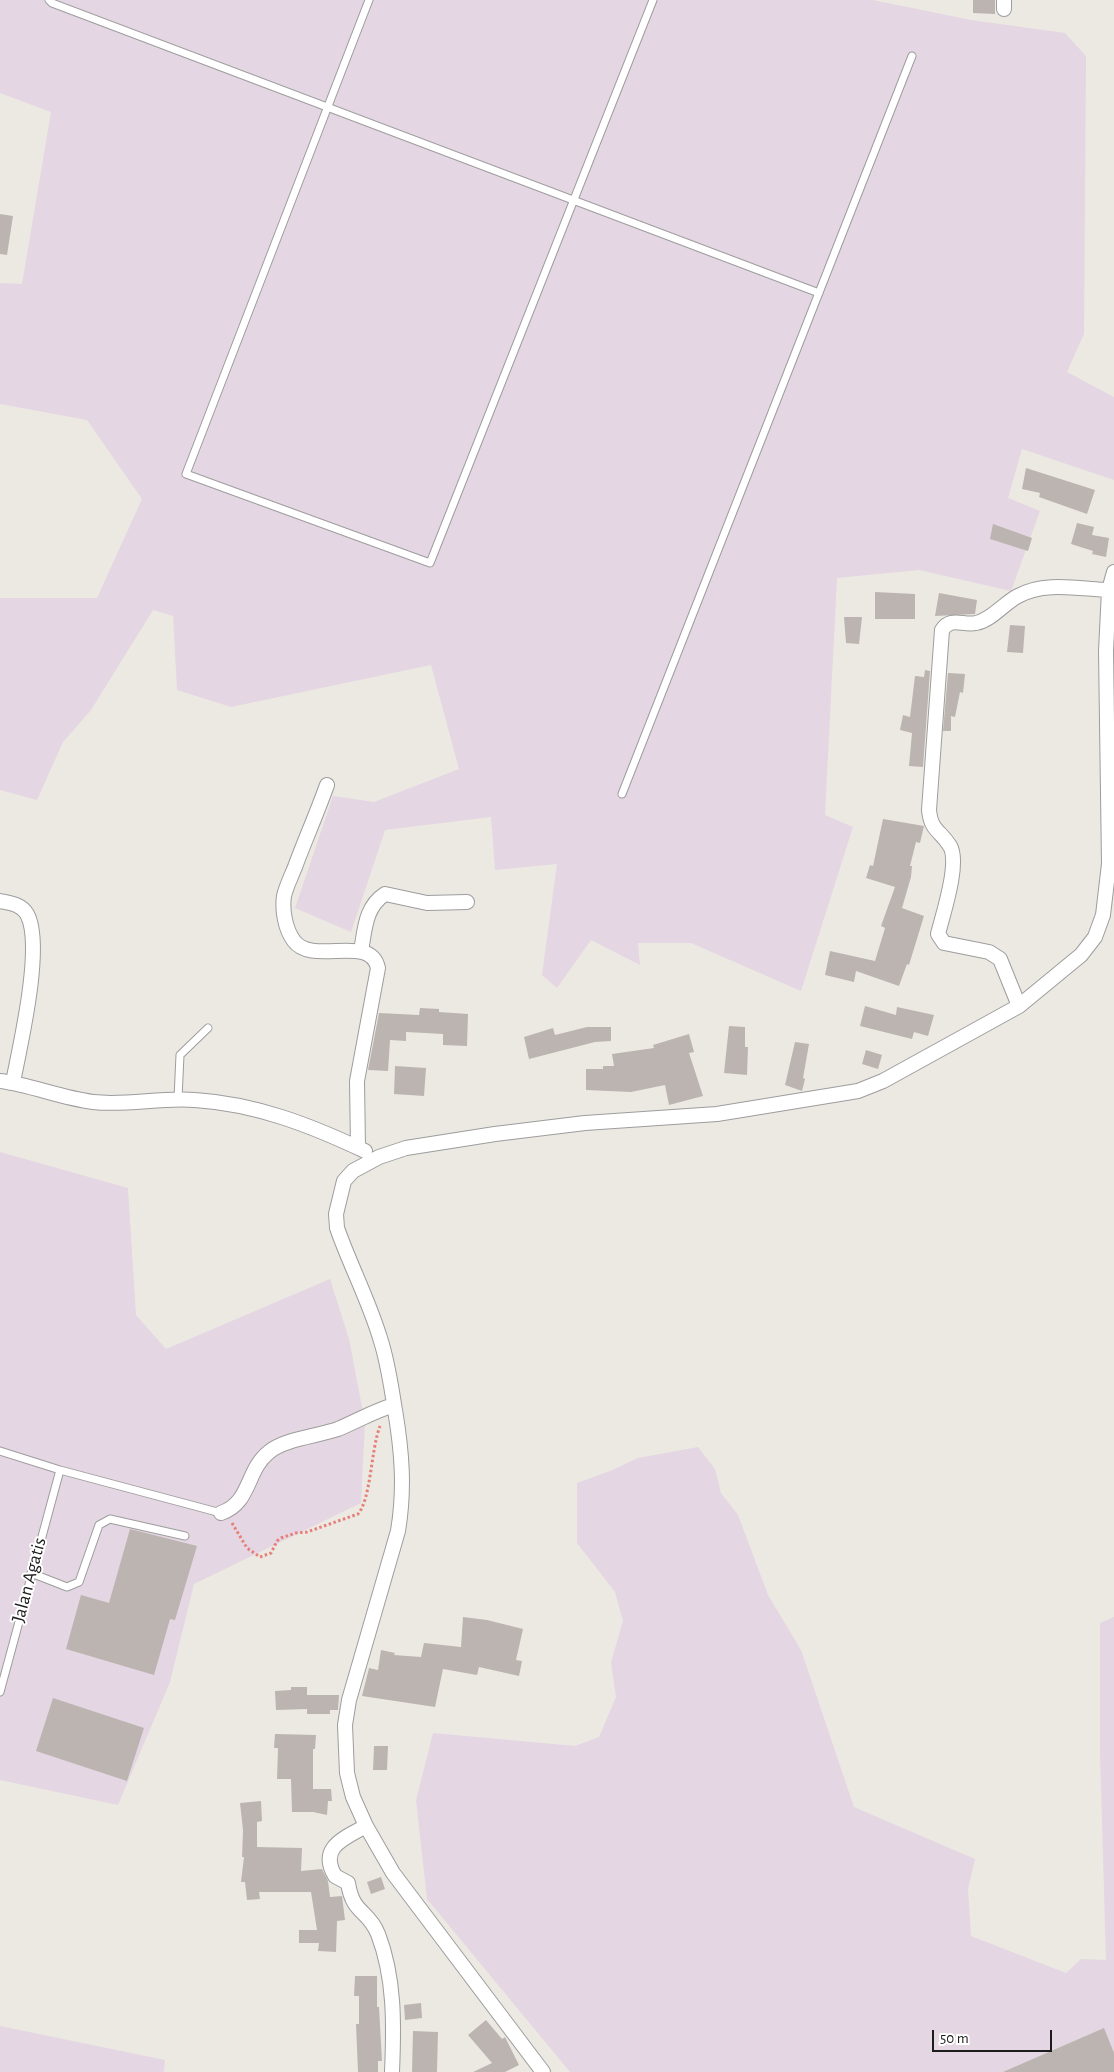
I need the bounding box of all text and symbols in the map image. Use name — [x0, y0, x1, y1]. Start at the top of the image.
street label: Jalan Agatis — [7, 1535, 51, 1625]
scale bar — [934, 2020, 1054, 2052]
text: 50 m — [940, 2031, 969, 2046]

